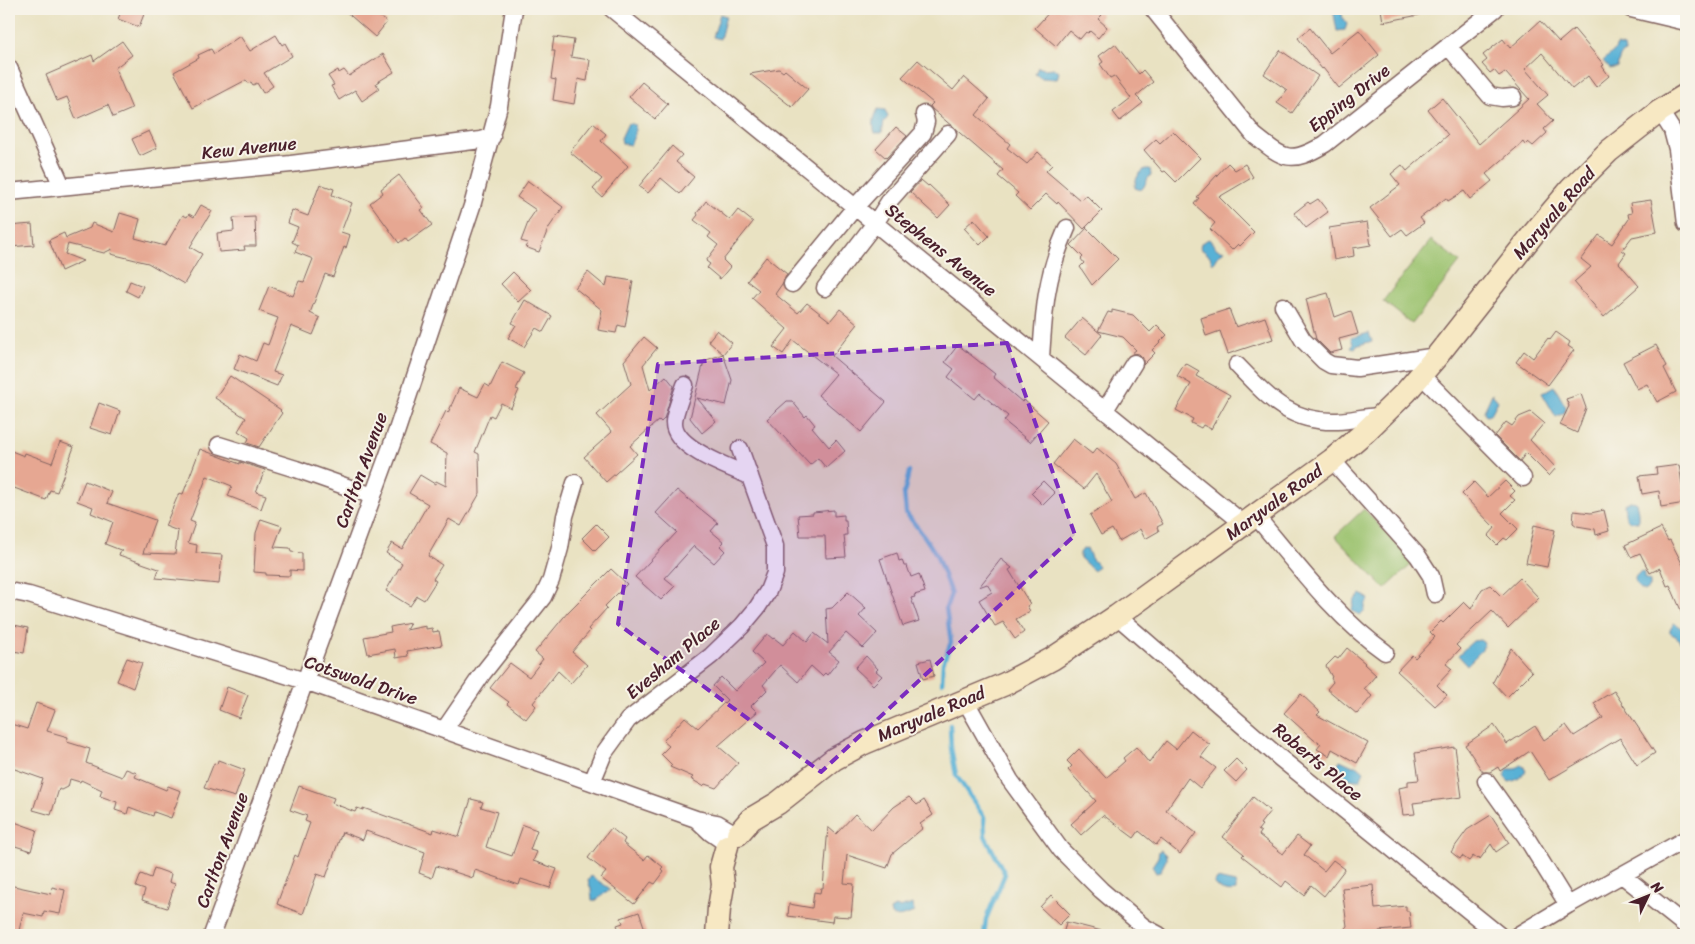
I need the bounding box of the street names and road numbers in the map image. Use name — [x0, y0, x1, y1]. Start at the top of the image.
street label: Epping Drive — [1301, 55, 1398, 141]
street label: Kew Avenue — [200, 127, 298, 169]
street label: Maryvale Road — [1504, 158, 1605, 267]
street label: Stephens Avenue — [878, 195, 1004, 305]
street label: Carlton Avenue — [325, 408, 397, 532]
street label: Maryvale Road — [1218, 454, 1331, 549]
street label: Evesham Place — [618, 608, 728, 708]
street label: Cotswold Drive — [300, 646, 422, 714]
street label: Maryvale Road — [872, 676, 992, 751]
street label: Roberts Place — [1266, 714, 1370, 810]
street label: Carlton Avenue — [186, 788, 258, 912]

